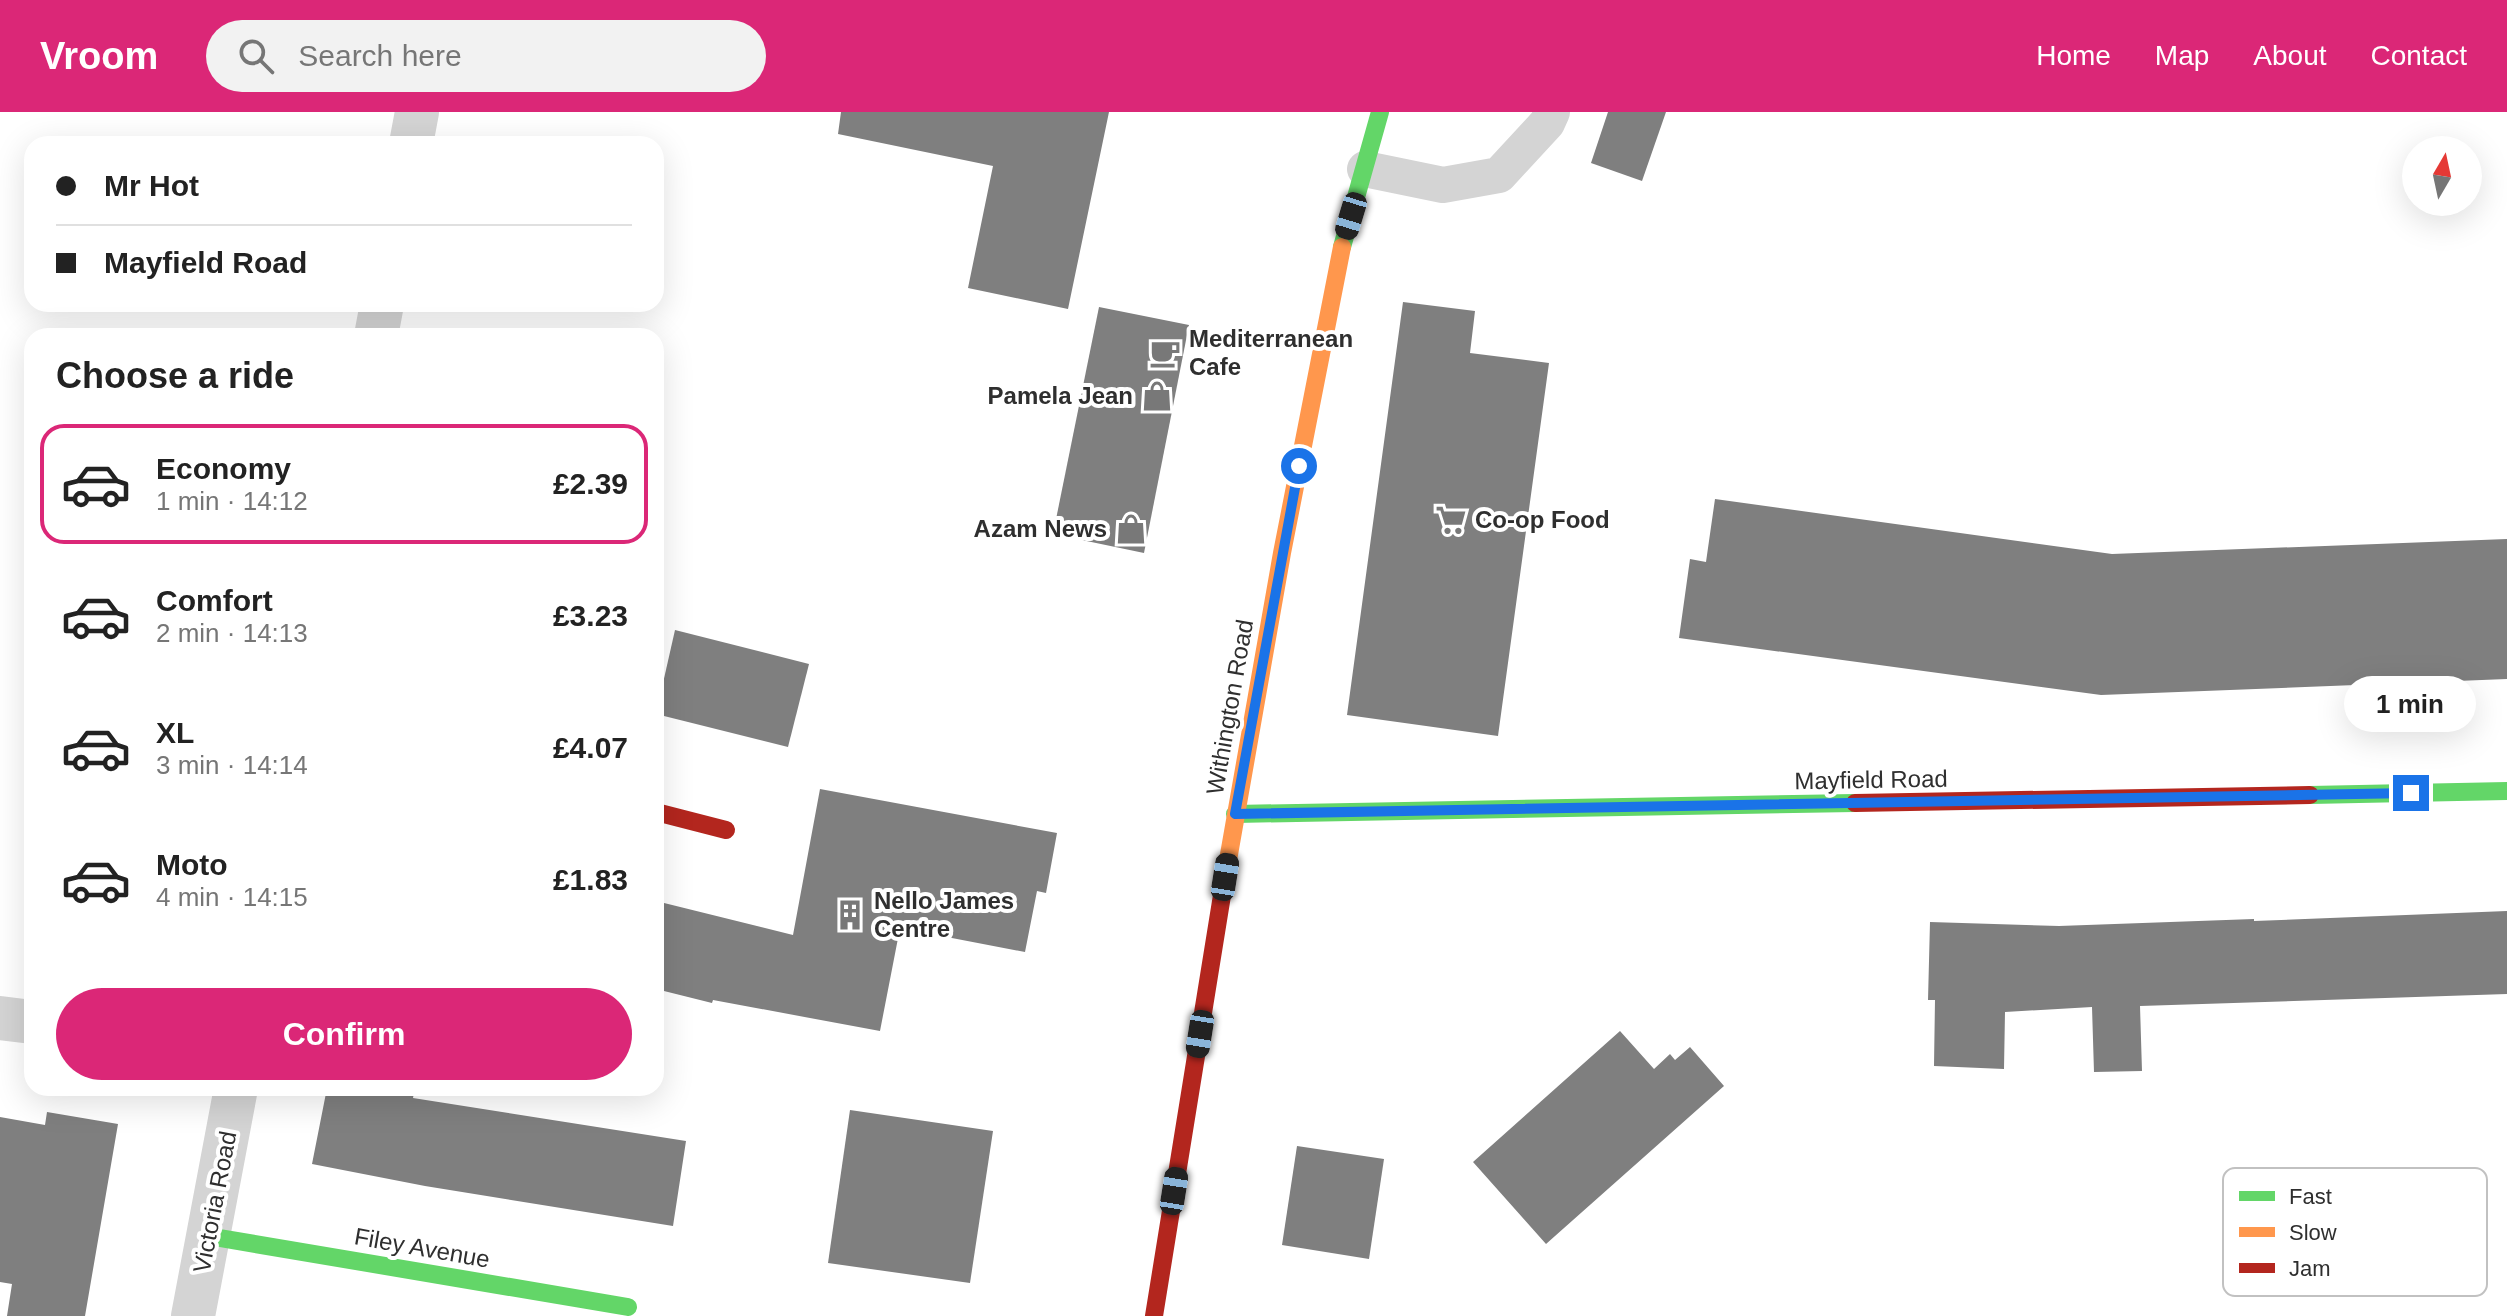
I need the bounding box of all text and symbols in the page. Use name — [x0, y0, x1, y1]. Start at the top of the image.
search box — [206, 20, 766, 92]
icon: search — [234, 34, 278, 78]
text: Vroom — [40, 35, 158, 77]
text: Search here — [298, 39, 462, 72]
text: Home — [2036, 40, 2111, 71]
text: Map — [2155, 40, 2209, 71]
text: About — [2253, 40, 2327, 71]
text: Contact — [2371, 40, 2467, 71]
north arrow — [2402, 136, 2482, 216]
map controls — [2402, 136, 2482, 216]
text: Mr Hot — [104, 169, 199, 202]
car — [1333, 190, 1369, 242]
text: Mayfield Road — [104, 246, 307, 279]
place label: Mediterranean Cafe — [1189, 325, 1353, 380]
cafe icon: Mediterranean Cafe — [1148, 336, 1182, 370]
text: Choose a ride — [56, 355, 294, 396]
shop icon: Pamela Jean — [1140, 379, 1174, 413]
place label: Pamela Jean — [988, 382, 1133, 409]
icon: car — [60, 448, 132, 520]
route start — [1281, 448, 1317, 484]
text: Economy — [156, 452, 291, 485]
text: £2.39 — [553, 467, 628, 500]
text: 1 min · 14:12 — [156, 486, 308, 516]
supermarket icon: Co-op Food — [1434, 503, 1468, 537]
place label: Co-op Food — [1475, 506, 1610, 533]
shop icon: Azam News — [1114, 512, 1148, 546]
place label: Azam News — [974, 515, 1107, 542]
icon: car — [60, 580, 132, 652]
text: Comfort — [156, 584, 273, 617]
text: £3.23 — [553, 599, 628, 632]
street label: Withington Road — [1201, 617, 1258, 797]
text: 2 min · 14:13 — [156, 618, 308, 648]
callout: 1 min — [2345, 677, 2477, 733]
text: 1 min — [2376, 689, 2444, 719]
icon: car — [60, 712, 132, 784]
text: XL — [156, 716, 194, 749]
text: £4.07 — [553, 731, 628, 764]
text: 3 min · 14:14 — [156, 750, 308, 780]
street label: Mayfield Road — [1794, 765, 1948, 794]
route end — [2393, 775, 2429, 811]
icon: car — [60, 844, 132, 916]
text: Moto — [156, 848, 228, 881]
car — [1209, 851, 1241, 903]
text: £1.83 — [553, 863, 628, 896]
text: 4 min · 14:15 — [156, 882, 308, 912]
place label: Nello James Centre — [874, 887, 1014, 942]
building icon: Nello James Centre — [833, 898, 867, 932]
button: Confirm — [56, 988, 632, 1080]
car — [1184, 1008, 1216, 1060]
street label: Victoria Road — [188, 1129, 241, 1275]
car — [1158, 1165, 1190, 1217]
legend — [2223, 1168, 2487, 1296]
text: Fast — [2289, 1184, 2332, 1209]
text: Slow — [2289, 1220, 2337, 1245]
street label: Filey Avenue — [352, 1222, 492, 1273]
text: Jam — [2289, 1256, 2331, 1281]

